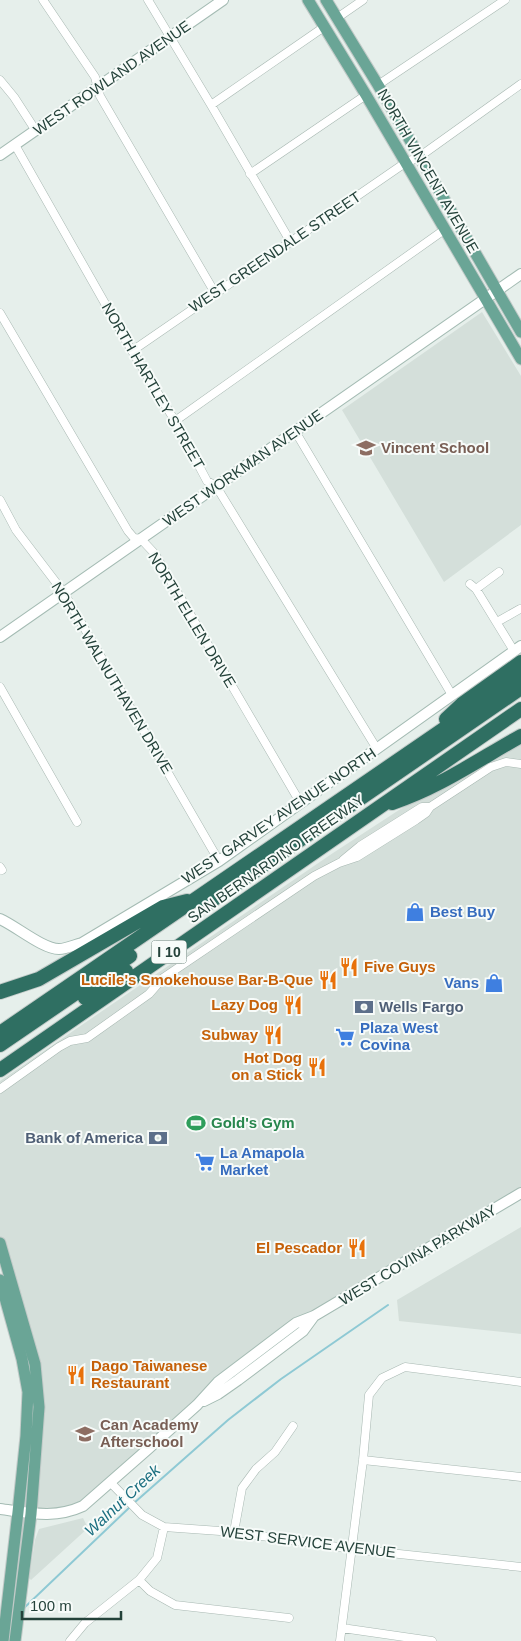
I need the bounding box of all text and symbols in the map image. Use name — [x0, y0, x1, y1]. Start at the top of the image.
street label: WEST ROWLAND AVENUE — [30, 17, 194, 138]
street label: NORTH VINCENT AVENUE — [374, 86, 482, 256]
street label: WEST GREENDALE STREET — [186, 188, 364, 315]
street label: NORTH HARTLEY STREET — [99, 300, 208, 472]
street label: WEST WORKMAN AVENUE — [160, 406, 326, 529]
school or university icon: Vincent School — [355, 437, 377, 459]
place label: Vincent School — [381, 439, 489, 456]
street label: NORTH ELLEN DRIVE — [145, 549, 240, 690]
street label: NORTH WALNUTHAVEN DRIVE — [48, 579, 177, 777]
street label: WEST GARVEY AVENUE NORTH — [178, 744, 379, 887]
street label: SAN BERNARDINO FREEWAY — [184, 791, 367, 926]
shop icon: Best Buy — [404, 901, 426, 923]
place label: Best Buy — [430, 903, 496, 920]
road number: I 10 — [152, 940, 186, 964]
restaurant icon: Five Guys — [338, 956, 360, 978]
place label: Five Guys — [364, 958, 436, 975]
restaurant icon: Lucile's Smokehouse Bar-B-Que — [317, 969, 339, 991]
place label: Lucile's Smokehouse Bar-B-Que — [81, 971, 313, 988]
shop icon: Vans — [483, 972, 505, 994]
place label: Vans — [444, 974, 479, 991]
restaurant icon: Lazy Dog — [282, 994, 304, 1016]
place label: Lazy Dog — [211, 996, 278, 1013]
bank icon: Wells Fargo — [353, 996, 375, 1018]
place label: Wells Fargo — [379, 998, 464, 1015]
place label: Plaza West Covina — [360, 1019, 438, 1053]
restaurant icon: Subway — [262, 1024, 284, 1046]
place label: Subway — [201, 1026, 259, 1043]
supermarket icon: Plaza West Covina — [334, 1026, 356, 1048]
place label: Hot Dog on a Stick — [231, 1049, 303, 1083]
restaurant icon: Hot Dog on a Stick — [306, 1056, 328, 1078]
sports icon: Gold's Gym — [185, 1112, 207, 1134]
place label: Gold's Gym — [211, 1114, 295, 1131]
bank icon: Bank of America — [147, 1127, 169, 1149]
place label: Bank of America — [25, 1129, 144, 1146]
place label: La Amapola Market — [220, 1144, 305, 1178]
supermarket icon: La Amapola Market — [194, 1151, 216, 1173]
street label: WEST COVINA PARKWAY — [336, 1201, 499, 1308]
restaurant icon: El Pescador — [346, 1237, 368, 1259]
place label: El Pescador — [256, 1239, 342, 1256]
place label: Dago Taiwanese Restaurant — [91, 1357, 207, 1391]
restaurant icon: Dago Taiwanese Restaurant — [65, 1364, 87, 1386]
place label: Can Academy Afterschool — [100, 1416, 199, 1450]
school or university icon: Can Academy Afterschool — [74, 1423, 96, 1445]
water label: Walnut Creek — [81, 1461, 164, 1540]
street label: WEST SERVICE AVENUE — [219, 1522, 397, 1561]
scale bar — [22, 1588, 121, 1620]
text: 100 m — [30, 1597, 72, 1614]

